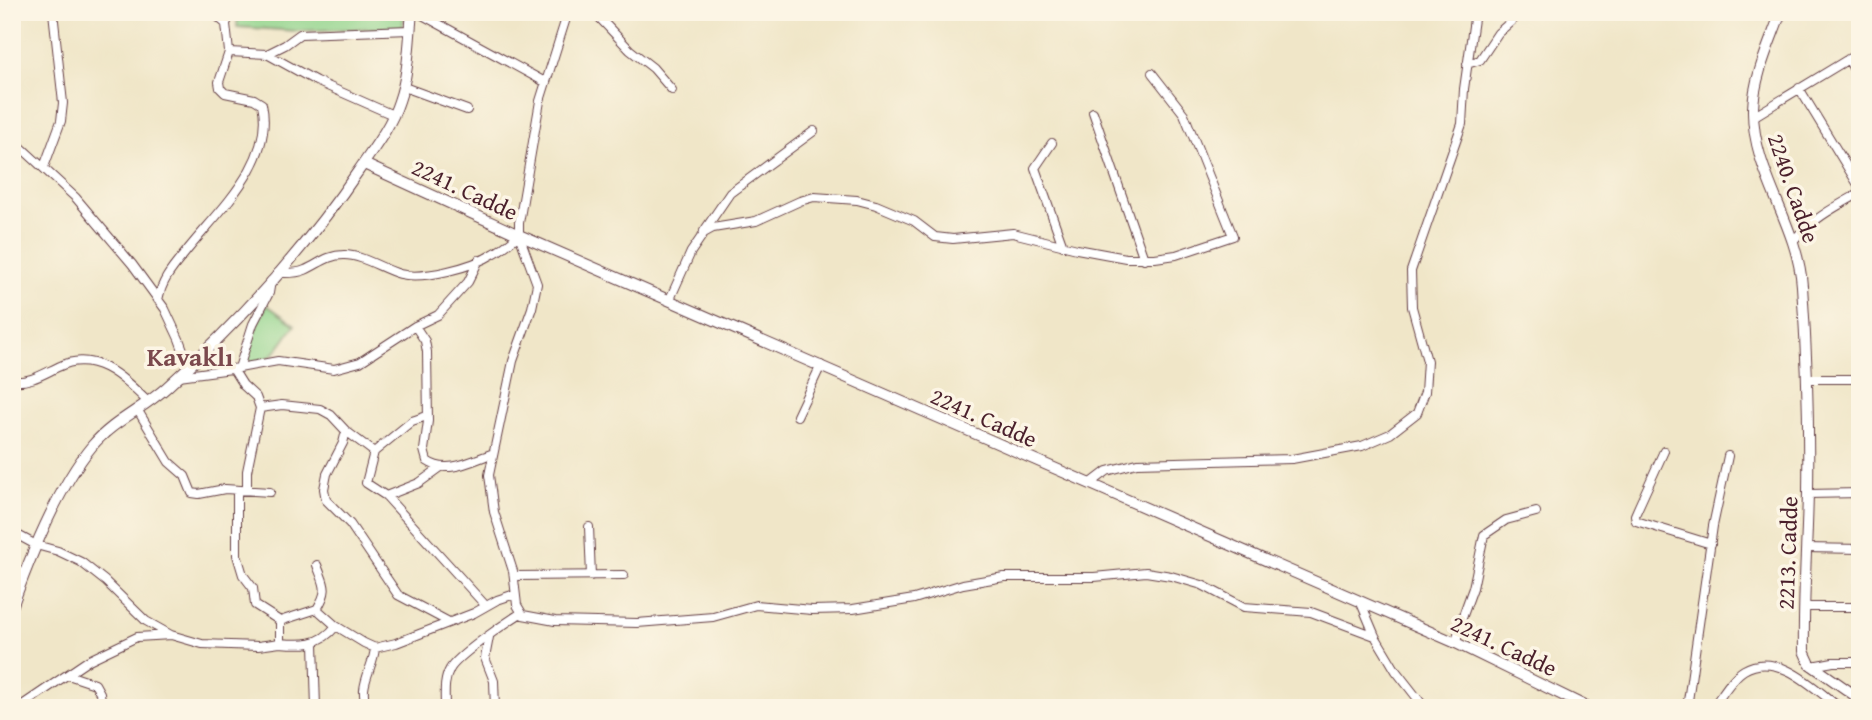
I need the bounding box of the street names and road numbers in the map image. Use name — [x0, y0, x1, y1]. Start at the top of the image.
street label: 2240. Cadde — [1760, 129, 1828, 247]
street label: 2241. Cadde — [407, 150, 523, 228]
street label: 2241. Cadde — [925, 379, 1043, 455]
street label: 2213. Cadde — [1769, 496, 1805, 610]
street label: 2241. Cadde — [1446, 606, 1562, 684]

